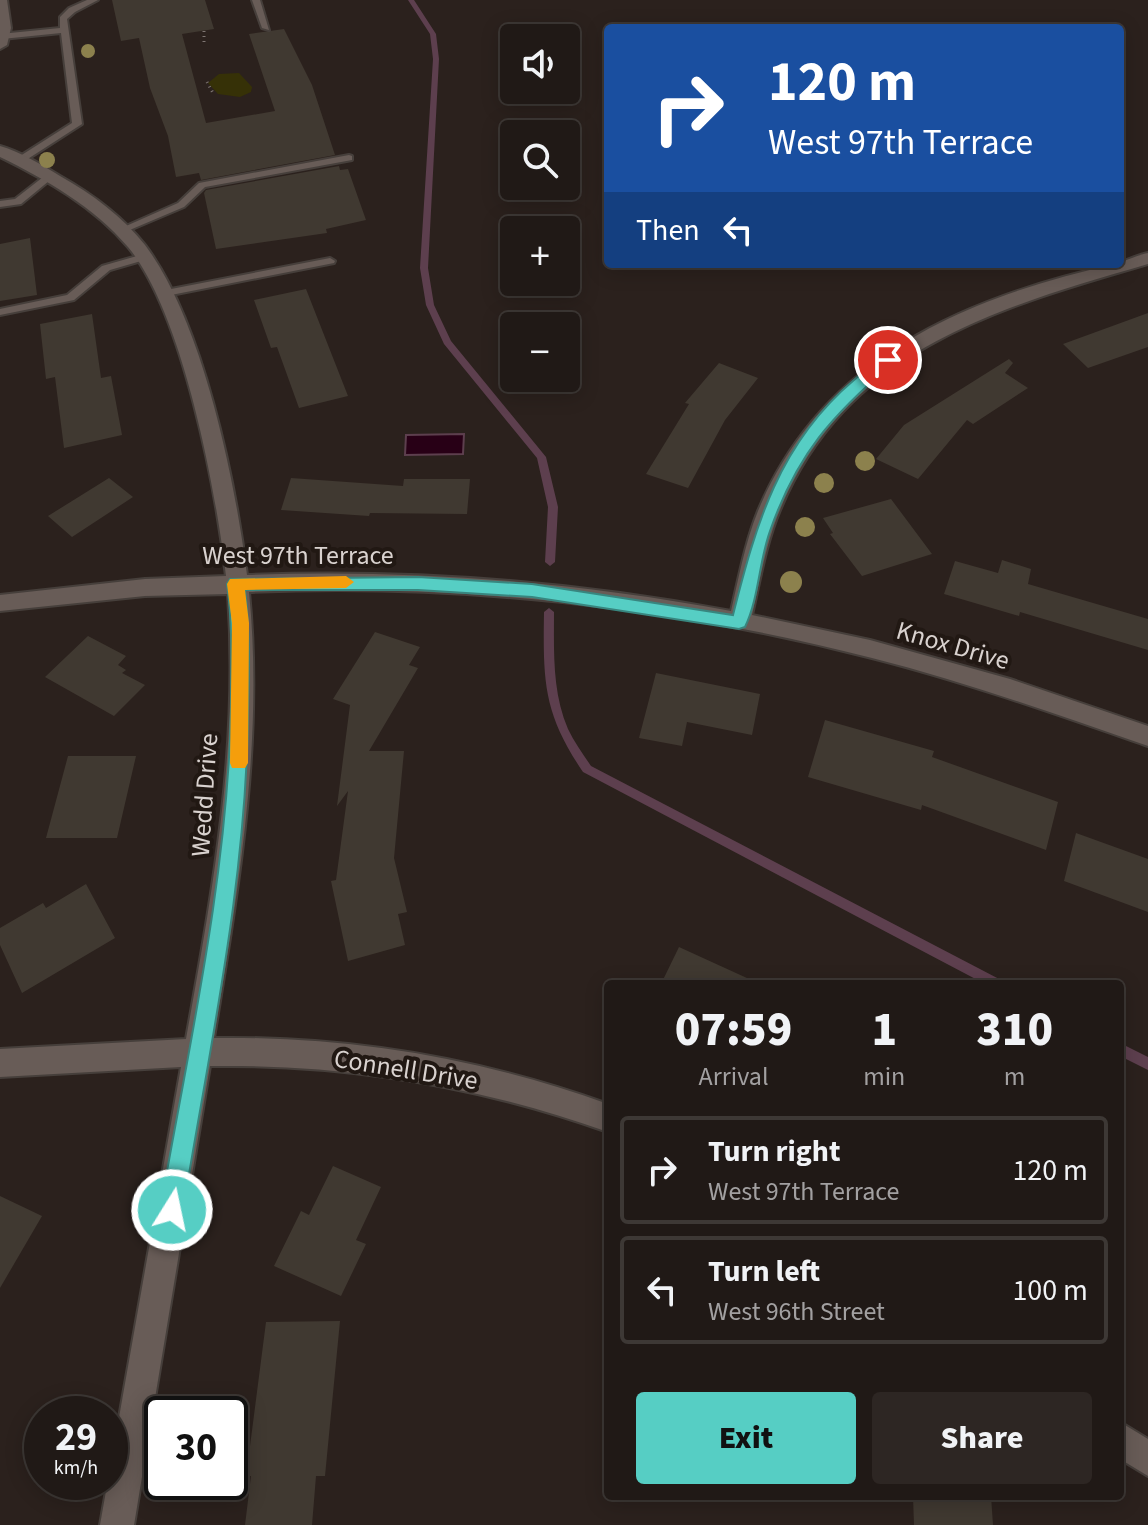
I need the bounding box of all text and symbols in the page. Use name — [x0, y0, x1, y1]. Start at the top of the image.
map controls — [500, 24, 580, 392]
button: sound — [500, 24, 580, 104]
text: 120 m — [768, 43, 916, 122]
icon: right — [636, 56, 740, 160]
text: West 97th Terrace — [768, 117, 1033, 168]
button: search — [500, 120, 580, 200]
icon: left — [716, 208, 760, 252]
text: Then — [636, 209, 700, 252]
button: + — [500, 216, 580, 296]
button: − — [500, 312, 580, 392]
pin — [854, 326, 922, 394]
icon: arrive — [866, 338, 910, 382]
street label: West 97th Terrace — [202, 537, 394, 574]
street label: Knox Drive — [892, 612, 1014, 679]
street label: Wedd Drive — [182, 732, 227, 858]
text: 07:59 — [675, 996, 792, 1064]
text: 1 — [871, 996, 897, 1064]
text: 310 — [976, 996, 1053, 1064]
street label: Connell Drive — [331, 1040, 480, 1099]
text: Arrival — [699, 1058, 769, 1095]
text: min — [863, 1058, 905, 1095]
text: m — [1004, 1058, 1025, 1095]
text: Turn right — [708, 1130, 840, 1173]
icon: right — [640, 1148, 684, 1192]
text: 120 m — [1012, 1149, 1088, 1192]
position arrow — [130, 1168, 214, 1252]
text: West 97th Terrace — [708, 1173, 900, 1210]
text: Turn left — [708, 1250, 820, 1293]
icon: left — [640, 1268, 684, 1312]
text: 100 m — [1012, 1269, 1088, 1312]
text: West 96th Street — [708, 1293, 885, 1330]
button: Exit — [636, 1392, 856, 1484]
button: Share — [872, 1392, 1092, 1484]
speed limit sign: 30 — [144, 1396, 248, 1500]
text: 29 — [55, 1409, 97, 1466]
text: km/h — [54, 1454, 98, 1482]

